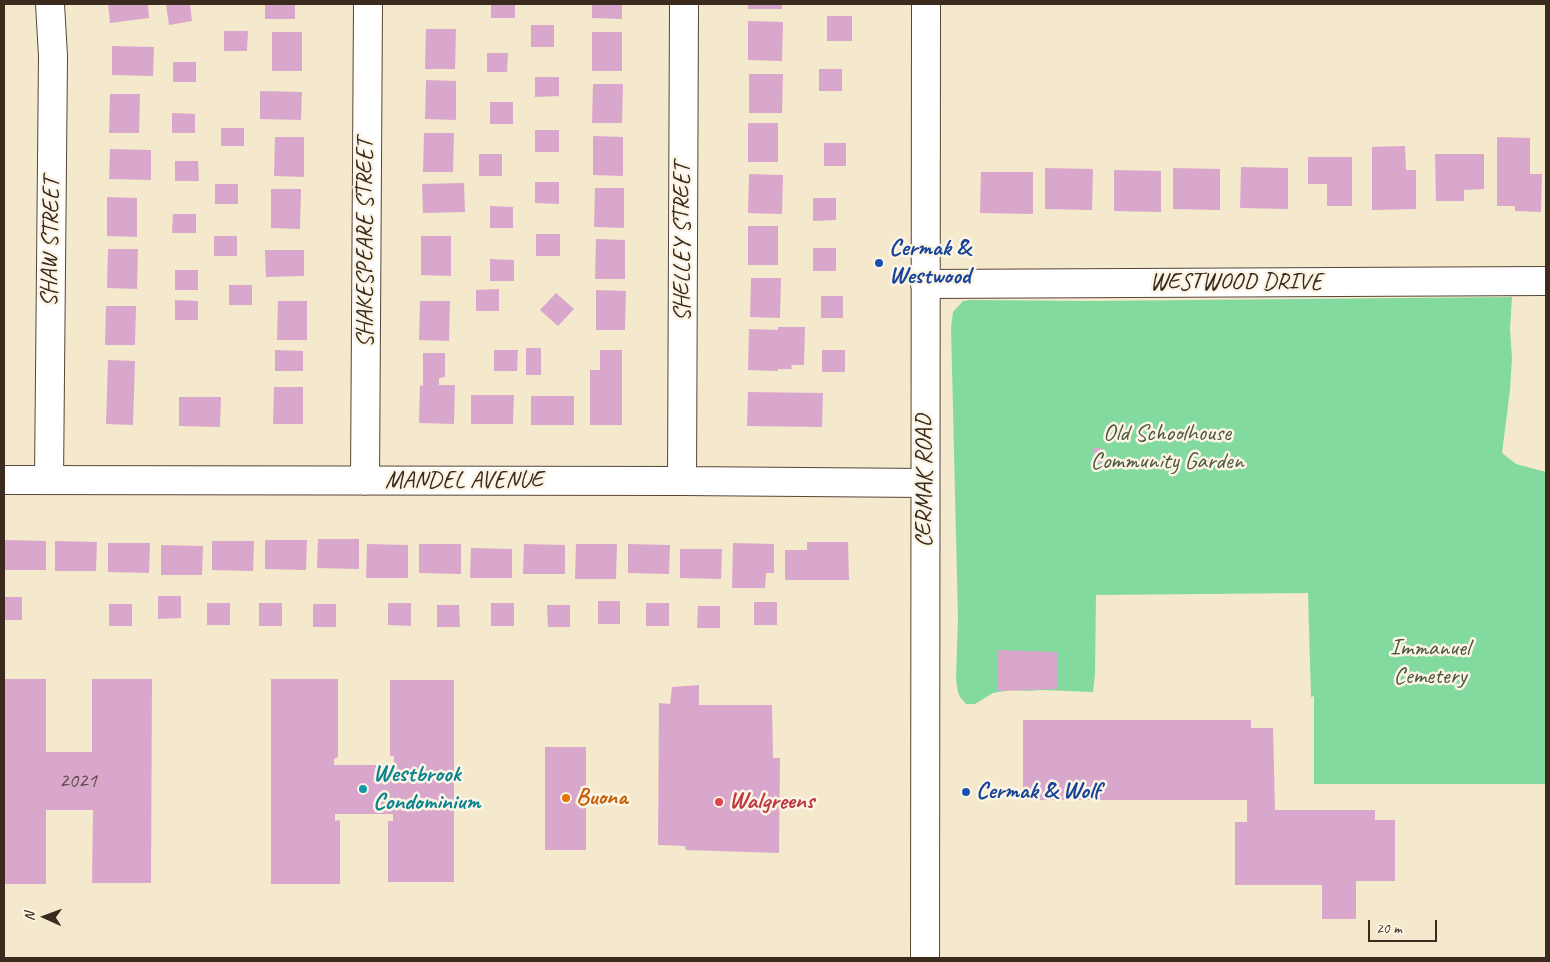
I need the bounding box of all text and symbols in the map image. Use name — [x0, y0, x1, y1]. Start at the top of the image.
street label: SHAKESPEARE STREET — [352, 138, 380, 348]
street label: SHELLEY STREET — [669, 163, 697, 321]
street label: SHAW STREET — [35, 177, 67, 307]
place label: Cermak & Westwood — [889, 235, 970, 291]
marker: Cermak & Westwood — [873, 257, 885, 269]
street label: WESTWOOD DRIVE — [1150, 269, 1322, 297]
street label: CERMAK ROAD — [911, 414, 939, 548]
park label: Old Schoolhouse Community Garden — [1091, 420, 1243, 476]
street label: MANDEL AVENUE — [385, 467, 543, 495]
park label: Immanuel Cemetery — [1390, 635, 1470, 691]
place label: Westbrook Condominium — [373, 761, 480, 817]
house number: 2021 — [59, 768, 97, 794]
place label: Cermak & Wolf — [976, 778, 1100, 806]
marker: Westbrook Condominium — [357, 783, 369, 795]
place label: Buona — [576, 784, 627, 812]
marker: Cermak & Wolf — [960, 786, 972, 798]
place label: Walgreens — [729, 788, 814, 816]
marker: Buona — [560, 792, 572, 804]
marker: Walgreens — [713, 796, 725, 808]
north arrow — [20, 892, 70, 942]
scale bar — [1370, 910, 1439, 942]
text: N — [21, 912, 38, 921]
text: 20 m — [1376, 919, 1402, 938]

